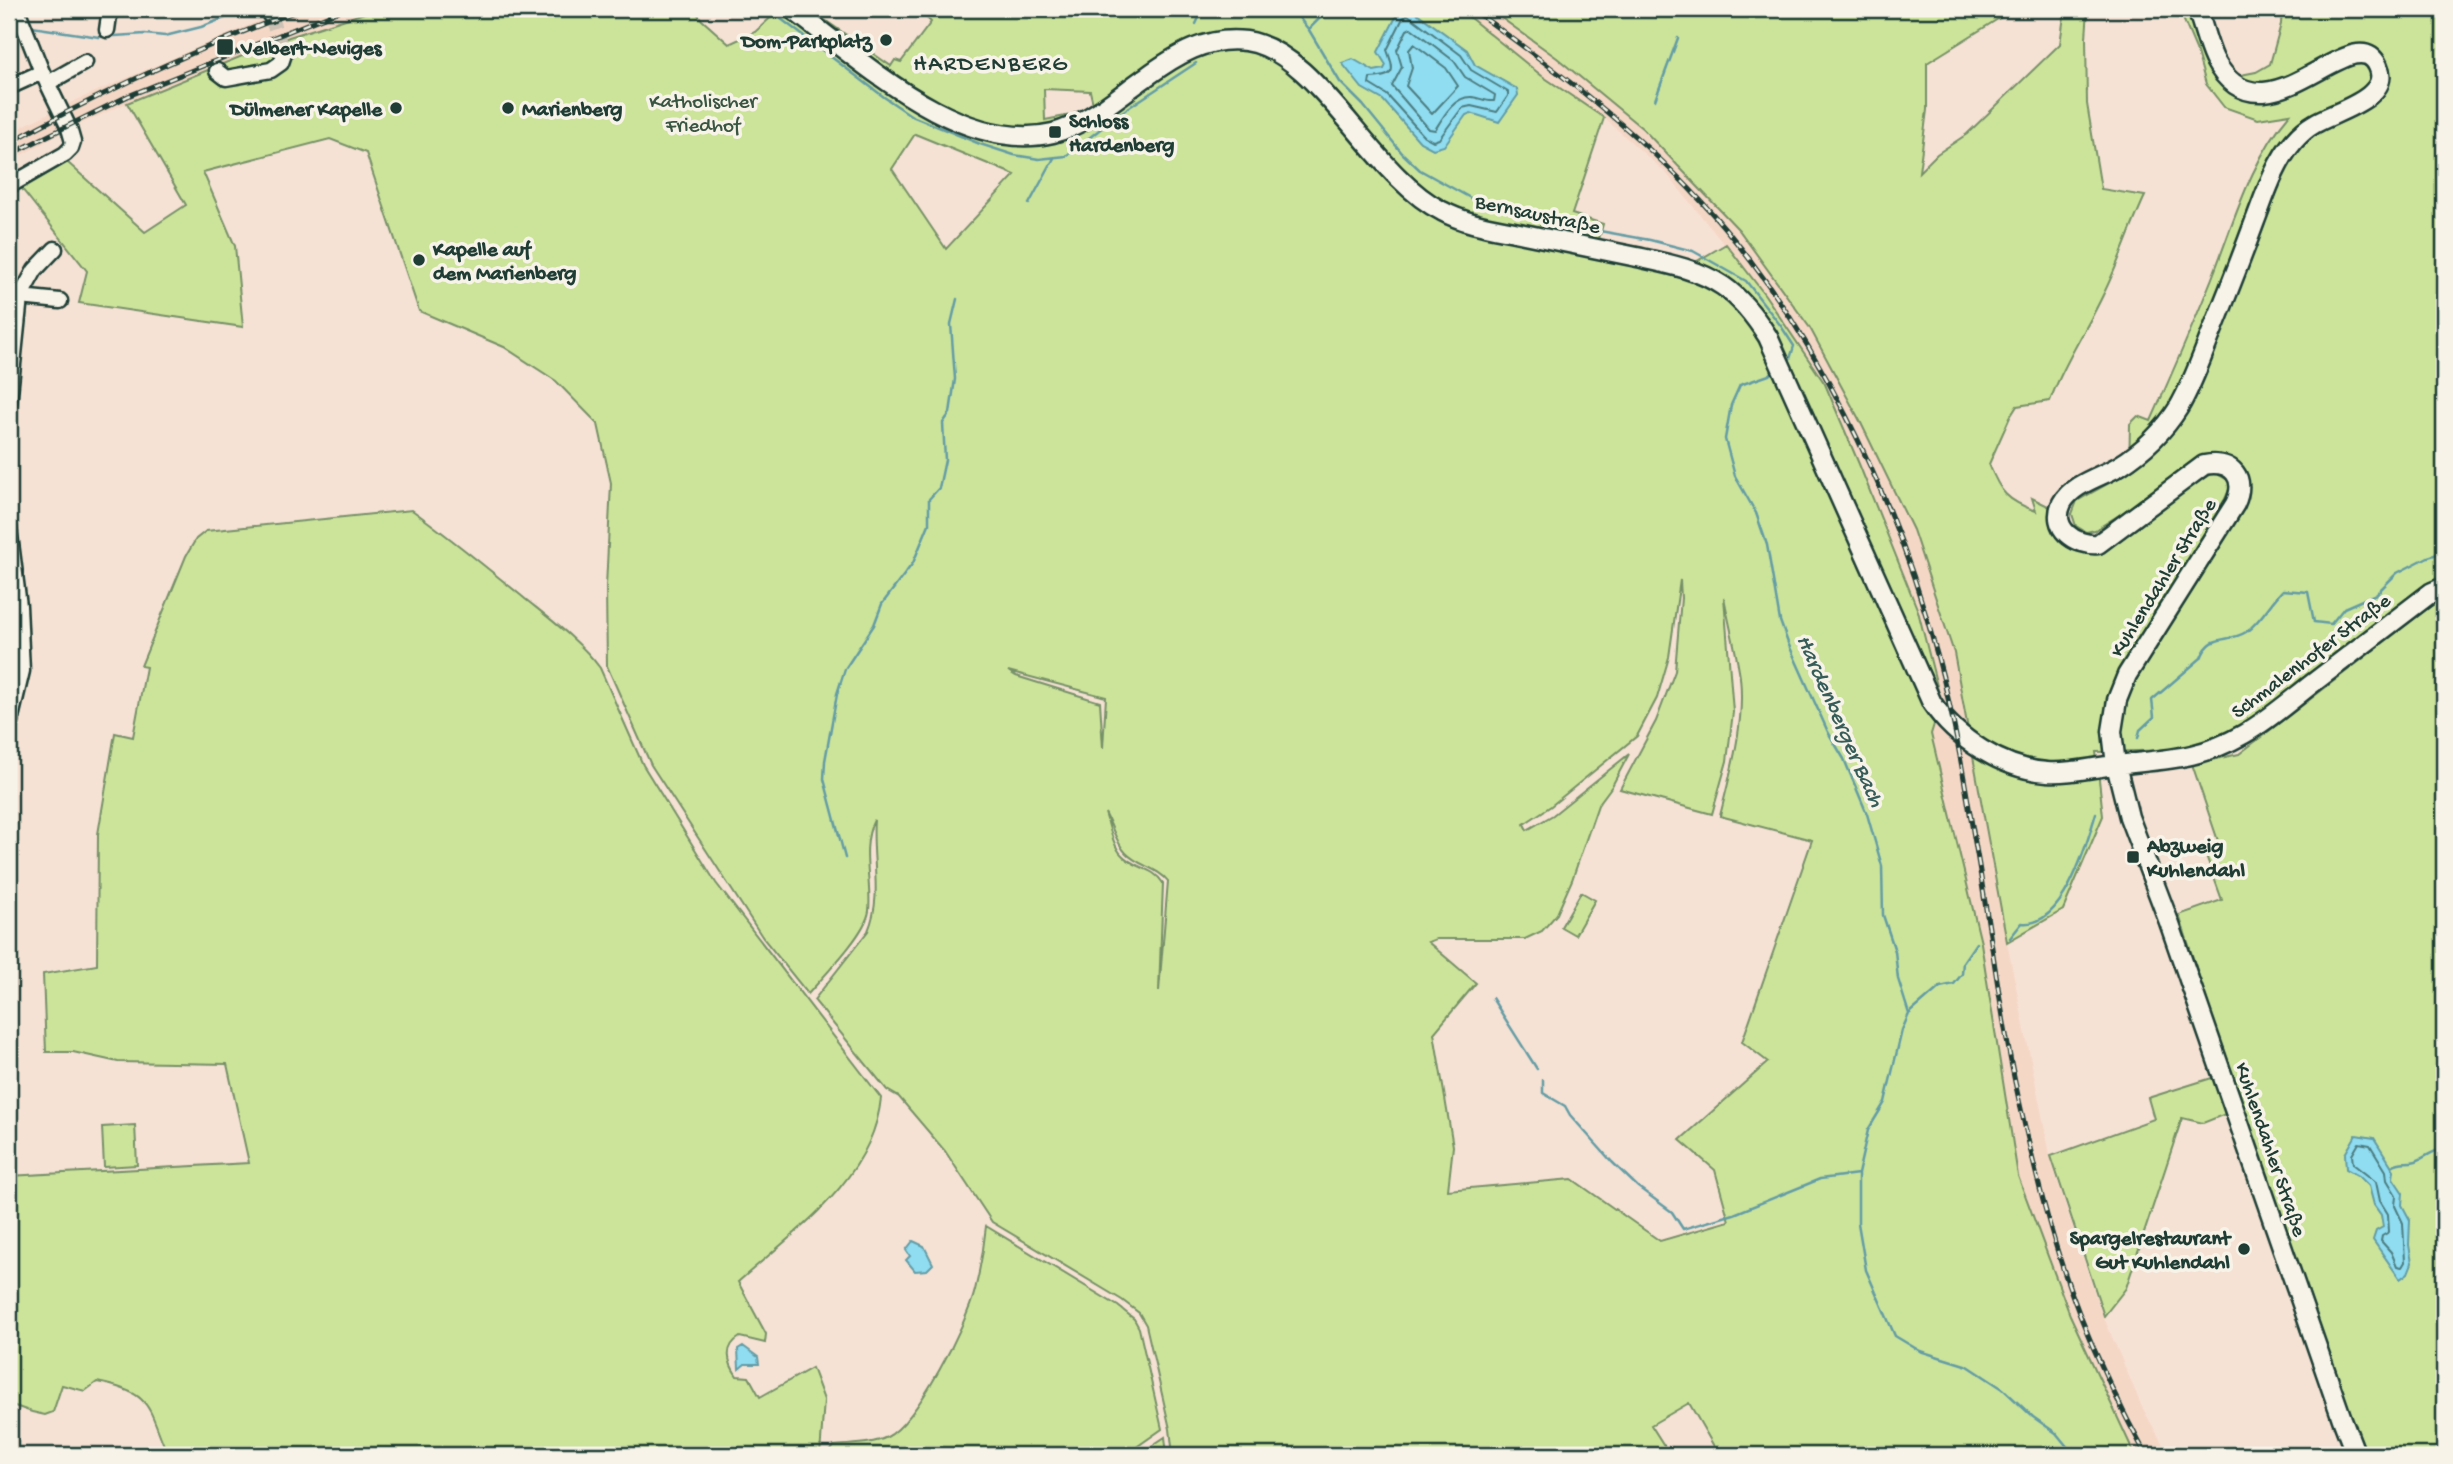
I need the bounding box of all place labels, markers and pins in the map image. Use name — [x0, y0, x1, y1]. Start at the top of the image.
place label: Dom-Parkplatz — [739, 31, 874, 56]
marker: Dom-Parkplatz — [878, 32, 894, 48]
marker: Velbert-Neviges — [215, 37, 235, 57]
place label: Velbert-Neviges — [240, 38, 383, 63]
place label: Dülmener Kapelle — [228, 99, 383, 124]
place label: Marienberg — [522, 99, 622, 124]
marker: Dülmener Kapelle — [388, 100, 404, 116]
marker: Marienberg — [500, 100, 516, 116]
place label: Schloss Hardenberg — [1069, 111, 1175, 160]
marker: Schloss Hardenberg — [1047, 124, 1063, 140]
place label: Kapelle auf dem Marienberg — [432, 239, 576, 288]
marker: Kapelle auf dem Marienberg — [411, 252, 427, 268]
place label: Abzweig Kuhlendahl — [2146, 836, 2245, 885]
marker: Abzweig Kuhlendahl — [2125, 849, 2141, 865]
place label: Spargelrestaurant Gut Kuhlendahl — [2070, 1228, 2232, 1277]
marker: Spargelrestaurant Gut Kuhlendahl — [2236, 1241, 2252, 1257]

